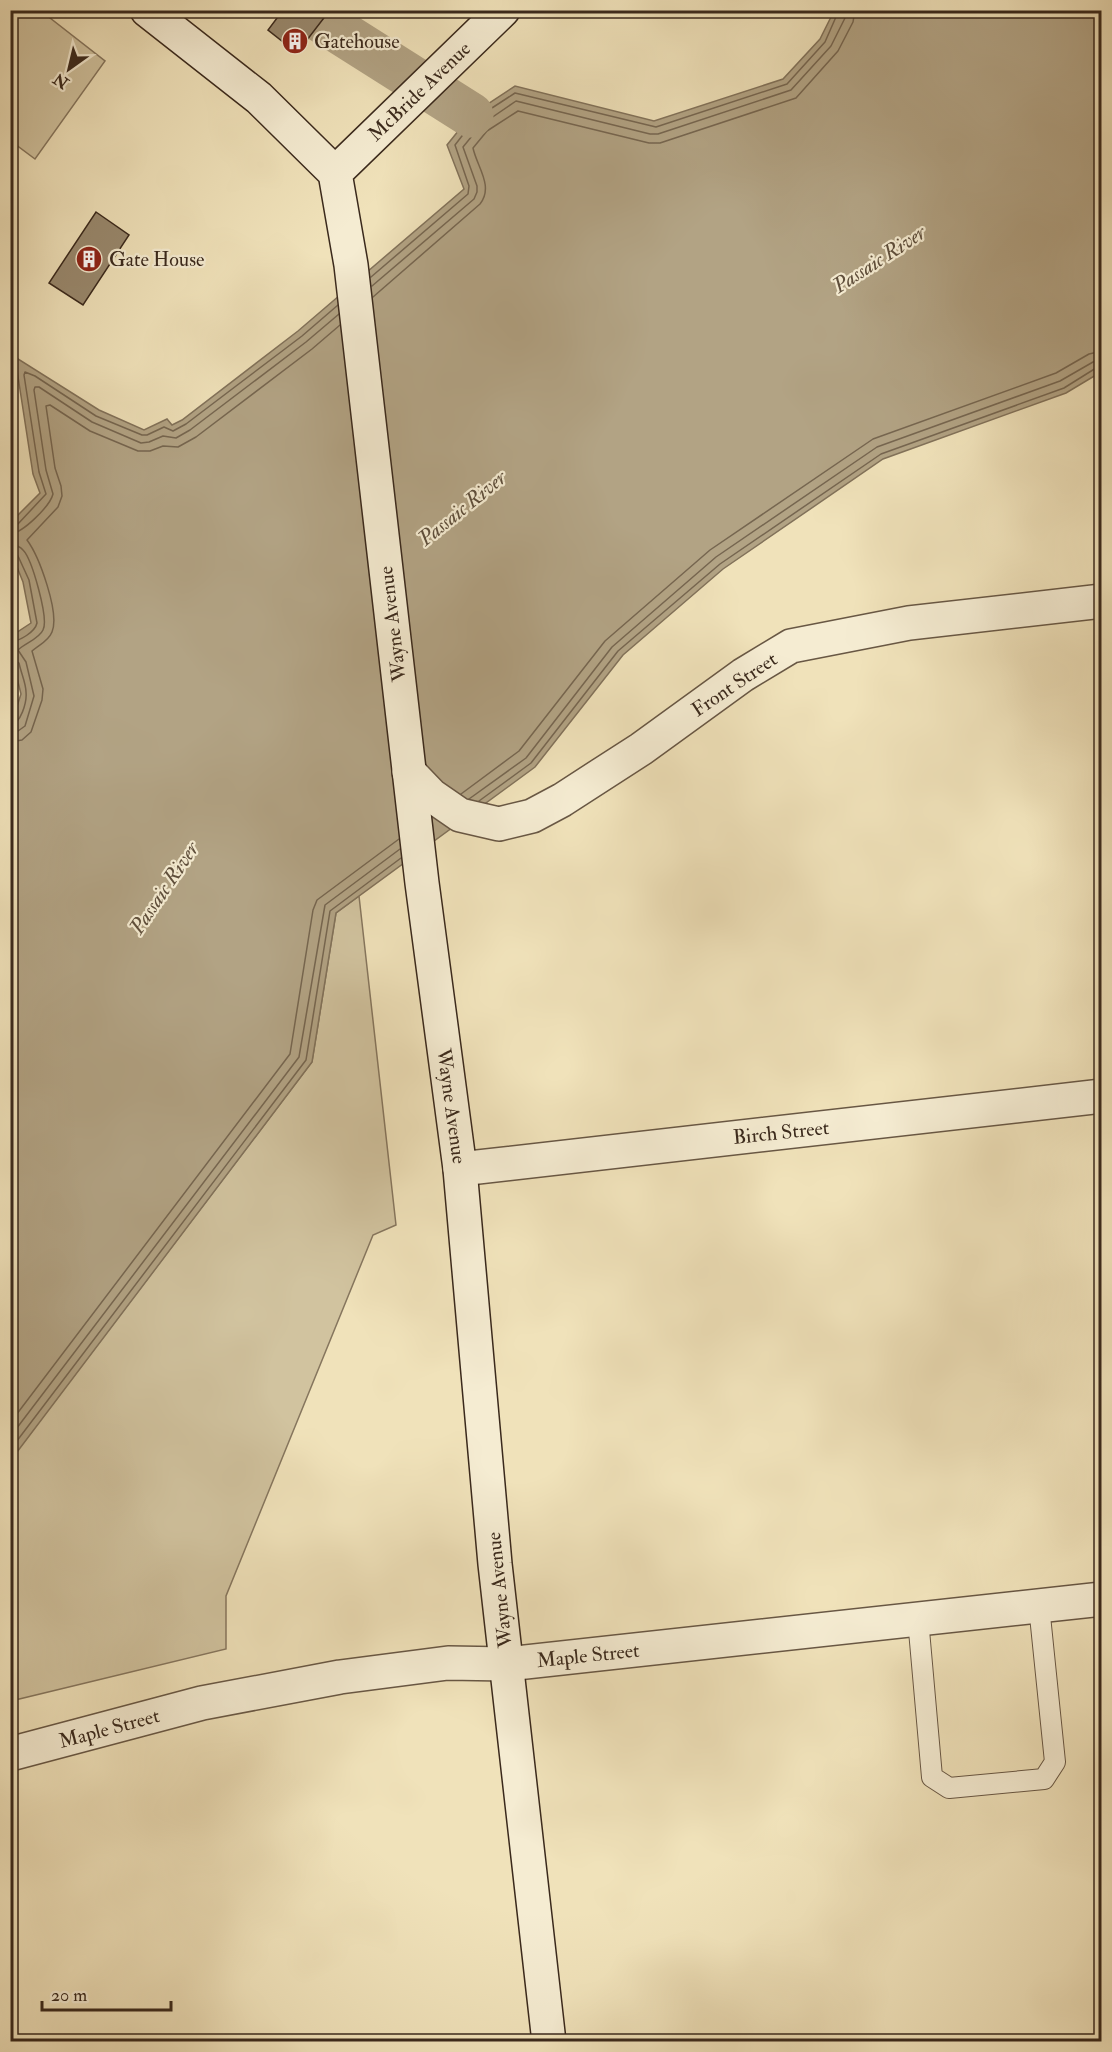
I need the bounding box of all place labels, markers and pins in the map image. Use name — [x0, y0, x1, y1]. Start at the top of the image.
building icon: Gatehouse — [280, 26, 310, 56]
place label: Gatehouse — [314, 29, 400, 54]
building icon: Gate House — [74, 244, 104, 274]
place label: Gate House — [109, 247, 204, 272]

